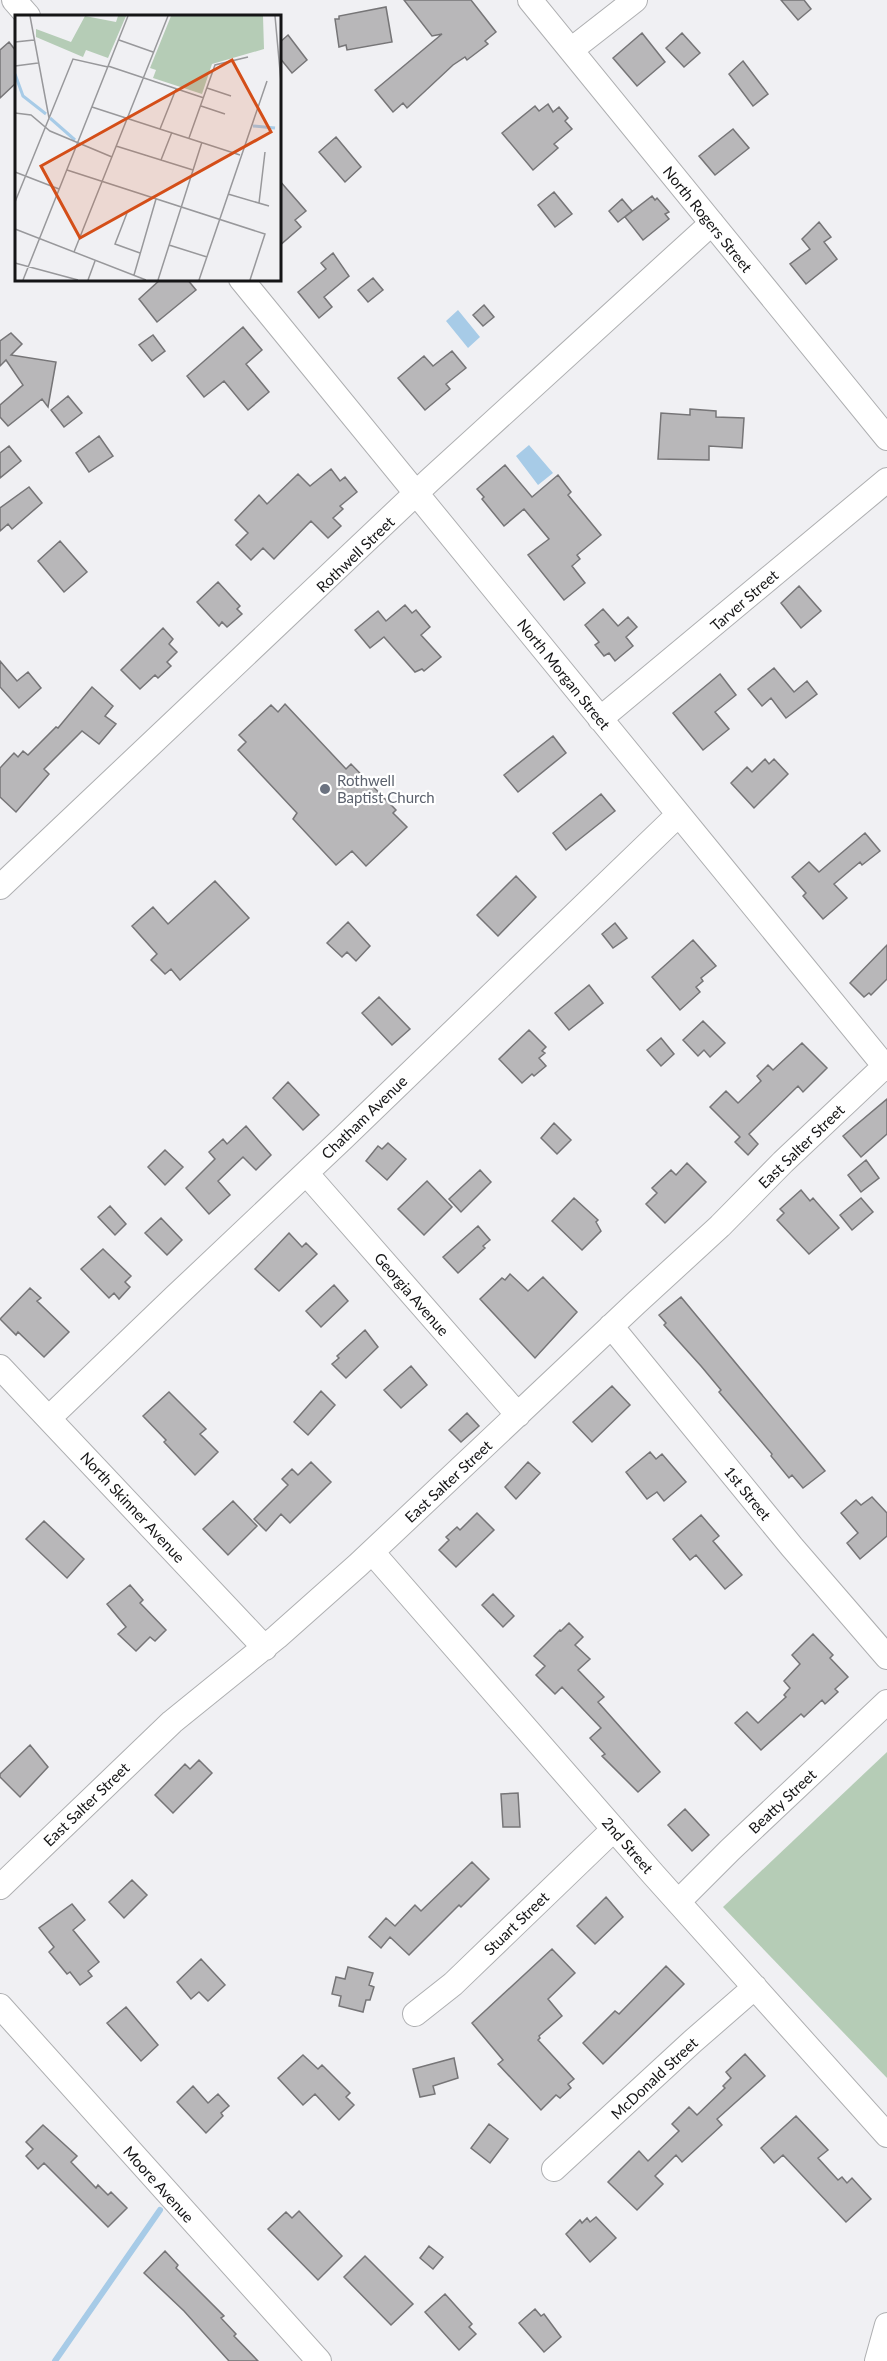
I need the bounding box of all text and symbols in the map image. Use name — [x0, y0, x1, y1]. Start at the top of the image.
inset map — [15, 15, 280, 280]
street label: North Rogers Street — [660, 162, 757, 276]
street label: Rothwell Street — [312, 512, 398, 596]
street label: Tarver Street — [706, 565, 782, 634]
street label: North Morgan Street — [514, 615, 615, 733]
place label: Rothwell Baptist Church — [337, 771, 435, 806]
marker: Rothwell Baptist Church — [318, 782, 332, 796]
street label: Chatham Avenue — [317, 1071, 411, 1162]
street label: East Salter Street — [754, 1100, 848, 1192]
street label: Georgia Avenue — [371, 1249, 453, 1339]
street label: East Salter Street — [401, 1436, 496, 1526]
street label: North Skinner Avenue — [77, 1448, 189, 1566]
street label: 1st Street — [721, 1462, 775, 1524]
street label: East Salter Street — [39, 1758, 133, 1850]
street label: Beatty Street — [744, 1765, 820, 1837]
street label: 2nd Street — [599, 1813, 658, 1877]
street label: Stuart Street — [480, 1887, 553, 1958]
street label: McDonald Street — [607, 2033, 701, 2123]
street label: Moore Avenue — [120, 2142, 198, 2226]

